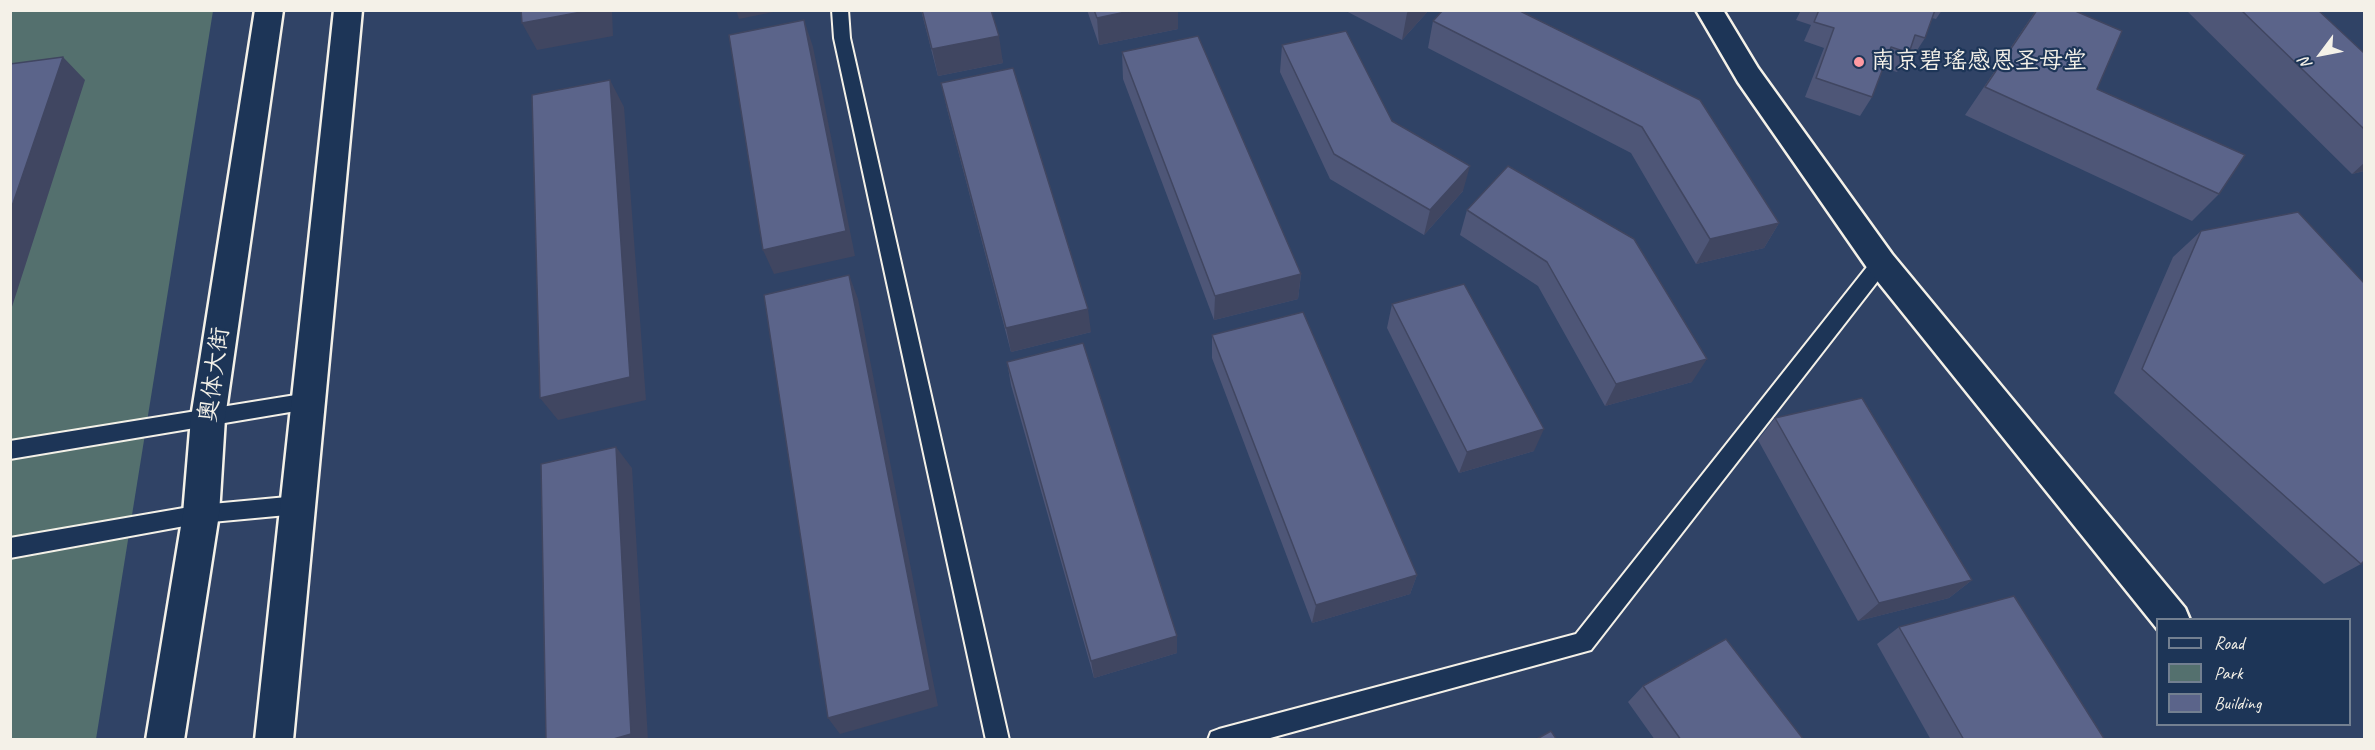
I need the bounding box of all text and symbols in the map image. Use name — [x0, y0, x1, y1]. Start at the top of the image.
north arrow — [2291, 24, 2351, 84]
place label: 南京碧瑶感恩圣母堂 — [1871, 48, 2087, 76]
text: N — [2295, 54, 2317, 73]
marker: 南京碧瑶感恩圣母堂 — [1852, 55, 1866, 69]
street label: 奥体大街 — [194, 325, 236, 425]
legend — [2156, 618, 2351, 726]
text: Road — [2214, 632, 2244, 654]
text: Park — [2214, 662, 2243, 684]
text: Building — [2214, 692, 2261, 714]

